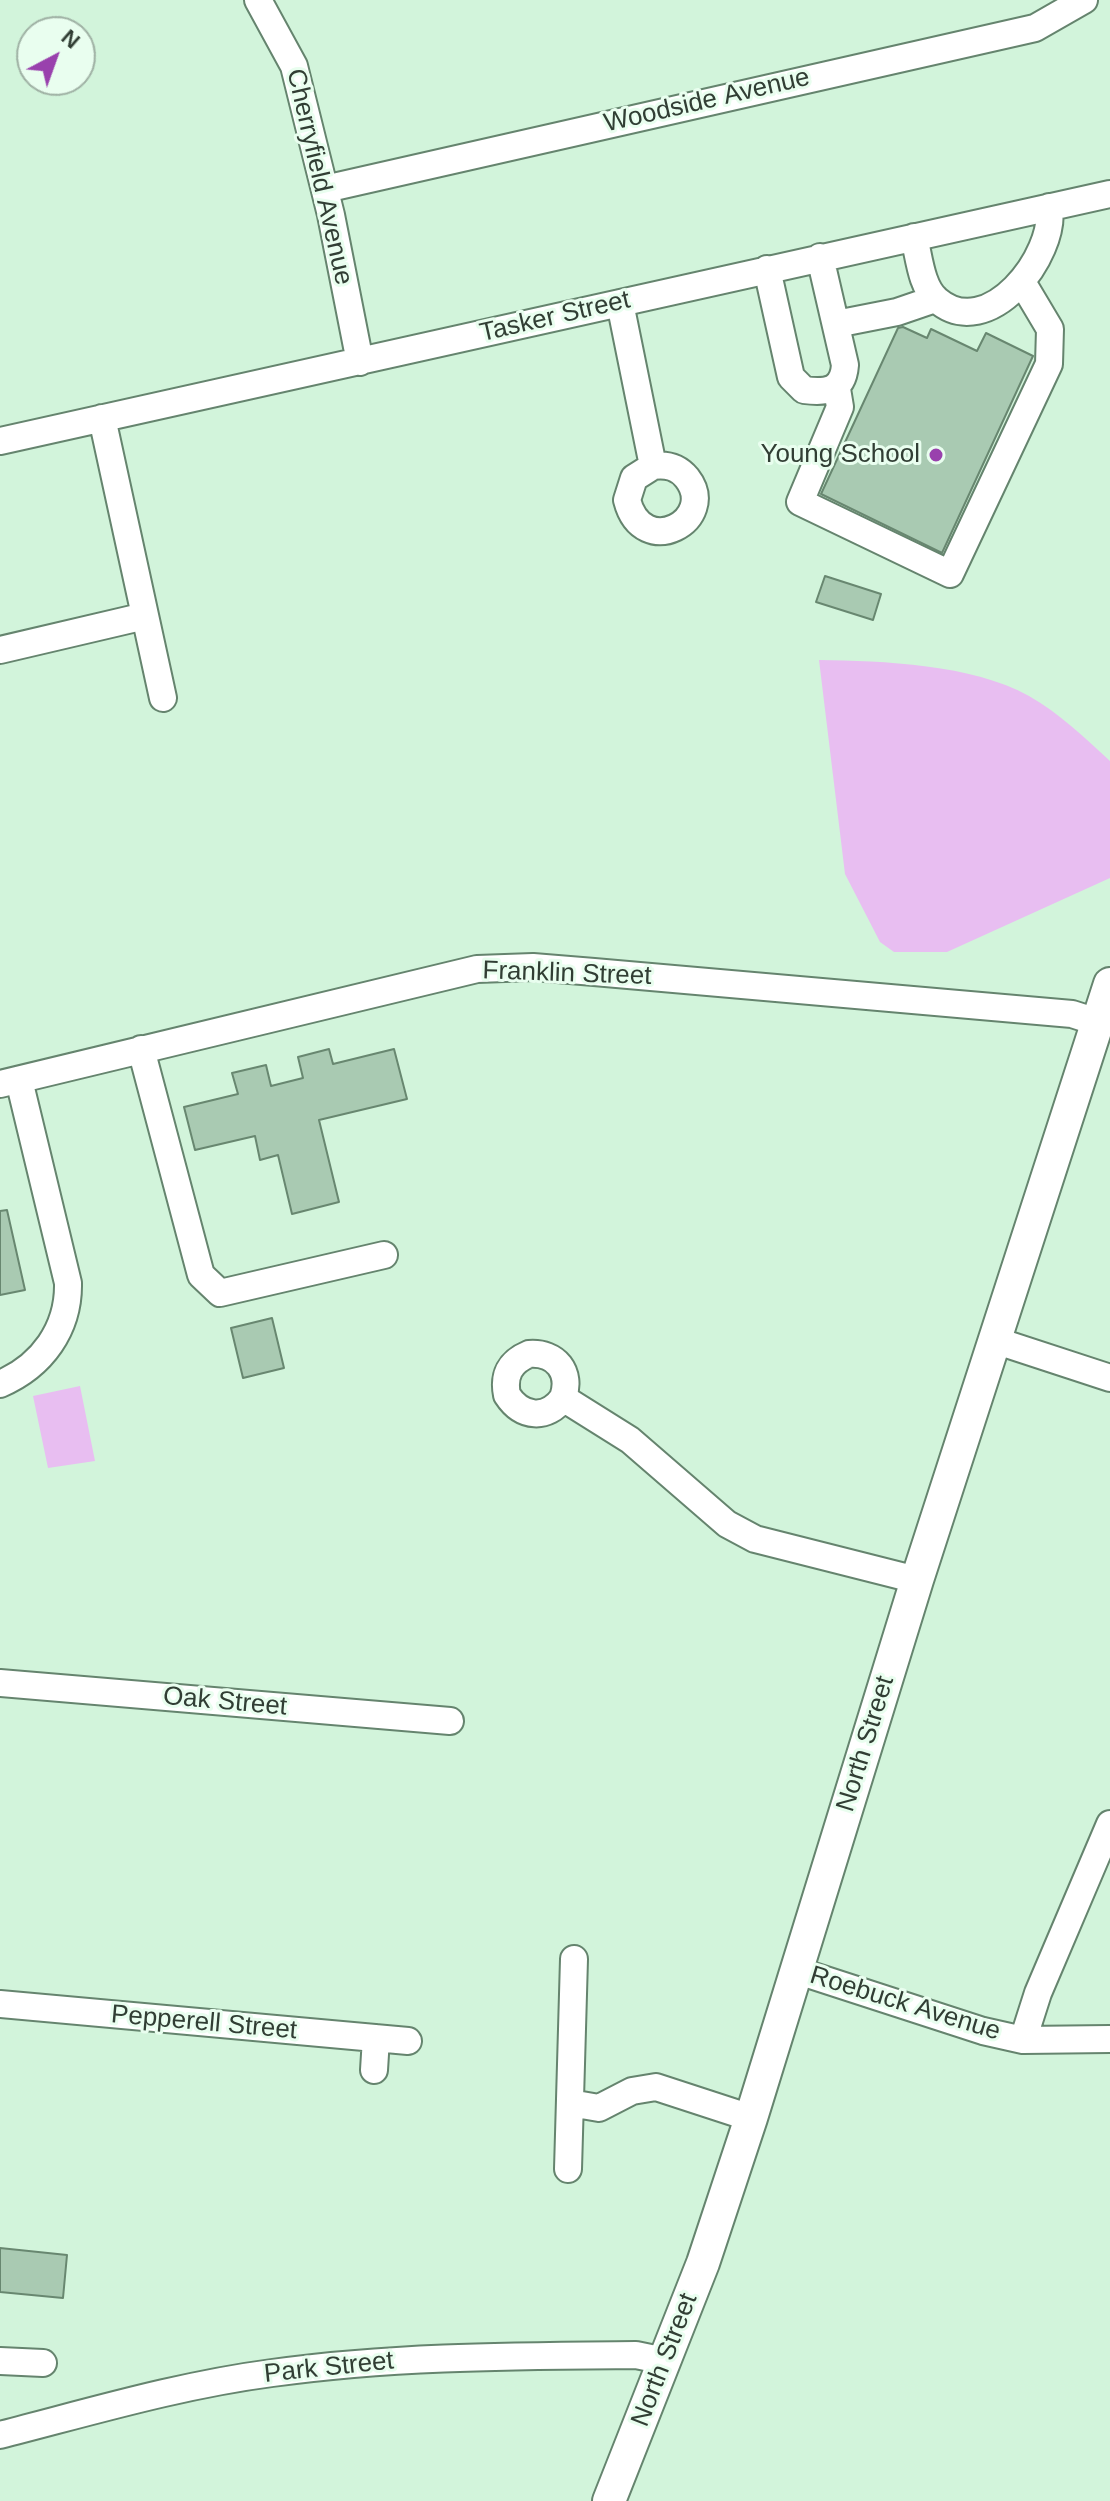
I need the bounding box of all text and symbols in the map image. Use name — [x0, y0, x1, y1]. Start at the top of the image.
north arrow — [16, 16, 96, 96]
text: N — [57, 24, 85, 54]
street label: Woodside Avenue — [601, 62, 813, 140]
street label: Cherryfield Avenue — [279, 66, 359, 288]
street label: Tasker Street — [477, 285, 633, 349]
place label: Young School — [760, 439, 920, 471]
marker: Young School — [927, 446, 945, 464]
street label: Franklin Street — [482, 955, 652, 993]
street label: North Street — [831, 1672, 901, 1816]
street label: Oak Street — [162, 1681, 288, 1723]
street label: Roebuck Avenue — [806, 1960, 1004, 2048]
street label: Pepperell Street — [110, 1999, 298, 2047]
street label: North Street — [625, 2289, 705, 2431]
street label: Park Street — [263, 2346, 395, 2390]

